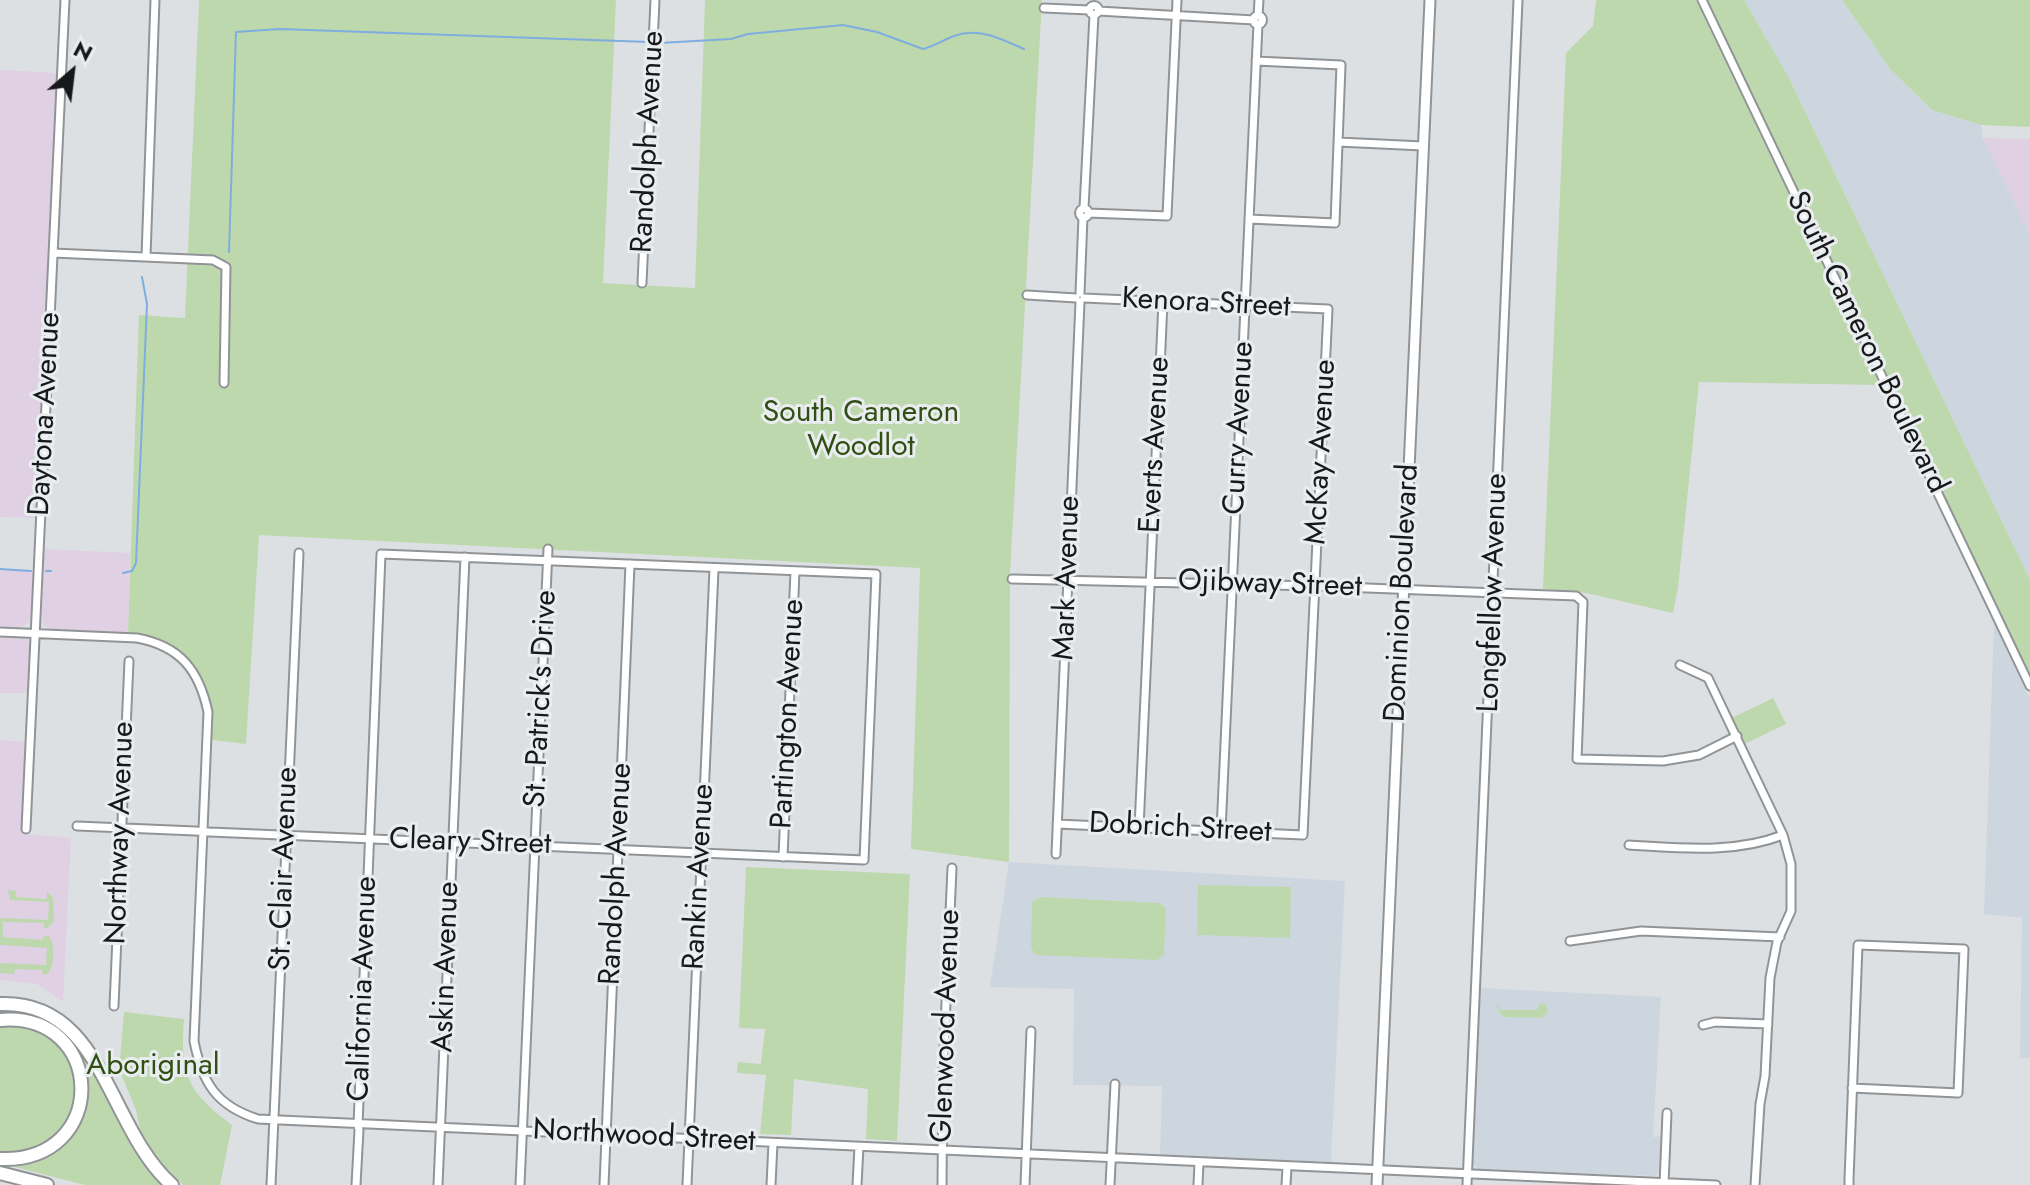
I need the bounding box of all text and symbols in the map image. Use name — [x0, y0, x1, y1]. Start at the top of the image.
street label: Randolph Avenue — [625, 30, 673, 254]
north arrow — [32, 32, 112, 112]
text: N — [68, 33, 98, 69]
street label: South Cameron Boulevard — [1777, 186, 1955, 500]
street label: Kenora Street — [1121, 282, 1291, 326]
street label: Daytona Avenue — [23, 311, 69, 517]
street label: Curry Avenue — [1217, 340, 1263, 516]
street label: Everts Avenue — [1133, 356, 1179, 534]
street label: McKay Avenue — [1299, 358, 1345, 546]
park label: South Cameron Woodlot — [763, 396, 959, 466]
street label: Dominion Boulevard — [1378, 463, 1428, 723]
street label: Longfellow Avenue — [1472, 473, 1516, 713]
street label: Mark Avenue — [1047, 495, 1089, 661]
street label: Ojibway Street — [1177, 564, 1363, 606]
street label: St. Patrick's Drive — [518, 589, 566, 809]
street label: Partington Avenue — [765, 598, 813, 830]
street label: Northway Avenue — [99, 721, 143, 945]
street label: Randolph Avenue — [593, 762, 641, 986]
street label: St. Clair Avenue — [263, 766, 307, 972]
street label: Rankin Avenue — [677, 783, 723, 971]
street label: Dobrich Street — [1088, 806, 1272, 852]
street label: Cleary Street — [388, 822, 552, 864]
street label: California Avenue — [342, 876, 386, 1102]
street label: Askin Avenue — [426, 881, 468, 1053]
street label: Glenwood Avenue — [925, 909, 969, 1143]
park label: Aboriginal — [86, 1049, 220, 1085]
street label: Northwood Street — [532, 1113, 756, 1161]

